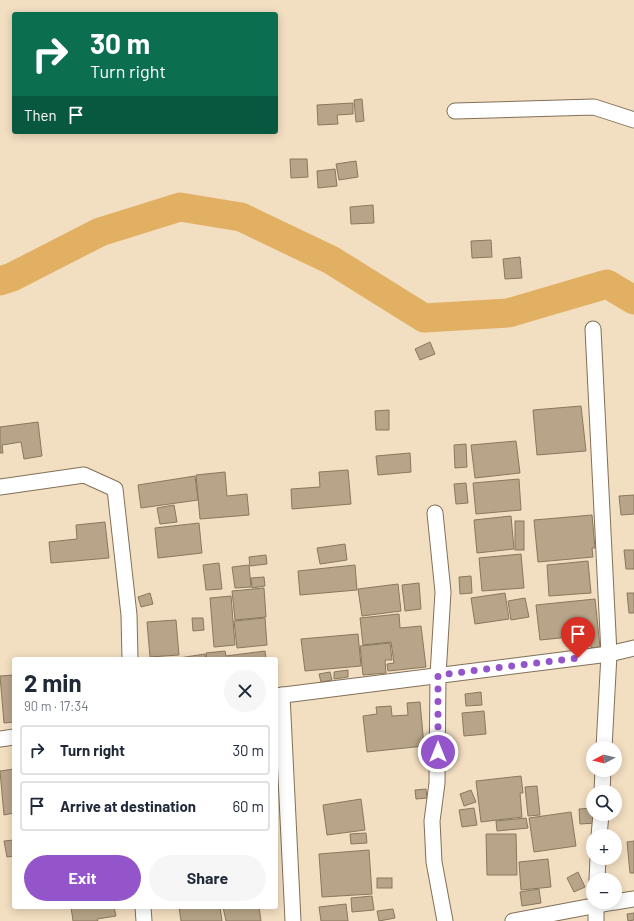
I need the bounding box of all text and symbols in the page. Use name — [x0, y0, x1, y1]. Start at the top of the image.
text: 30 m — [90, 26, 150, 60]
icon: right — [24, 28, 76, 80]
text: Turn right — [90, 60, 166, 82]
icon: arrive — [65, 104, 87, 126]
text: Then — [24, 106, 57, 124]
pin — [561, 617, 595, 658]
icon: arrive — [567, 623, 589, 645]
text: 2 min — [24, 668, 82, 697]
button: close — [224, 670, 266, 712]
text: 90 m · 17:34 — [24, 698, 88, 714]
position arrow — [417, 731, 459, 773]
icon: right — [26, 739, 48, 761]
text: Turn right — [60, 741, 125, 759]
text: 30 m — [232, 741, 264, 759]
north arrow — [586, 741, 622, 777]
map controls — [586, 741, 622, 909]
button: search — [586, 785, 622, 821]
icon: arrive — [26, 795, 48, 817]
text: Arrive at destination — [60, 797, 196, 815]
text: 60 m — [232, 797, 264, 815]
button: + — [586, 829, 622, 865]
button: Exit — [24, 855, 141, 901]
button: Share — [149, 855, 266, 901]
button: − — [586, 873, 622, 909]

